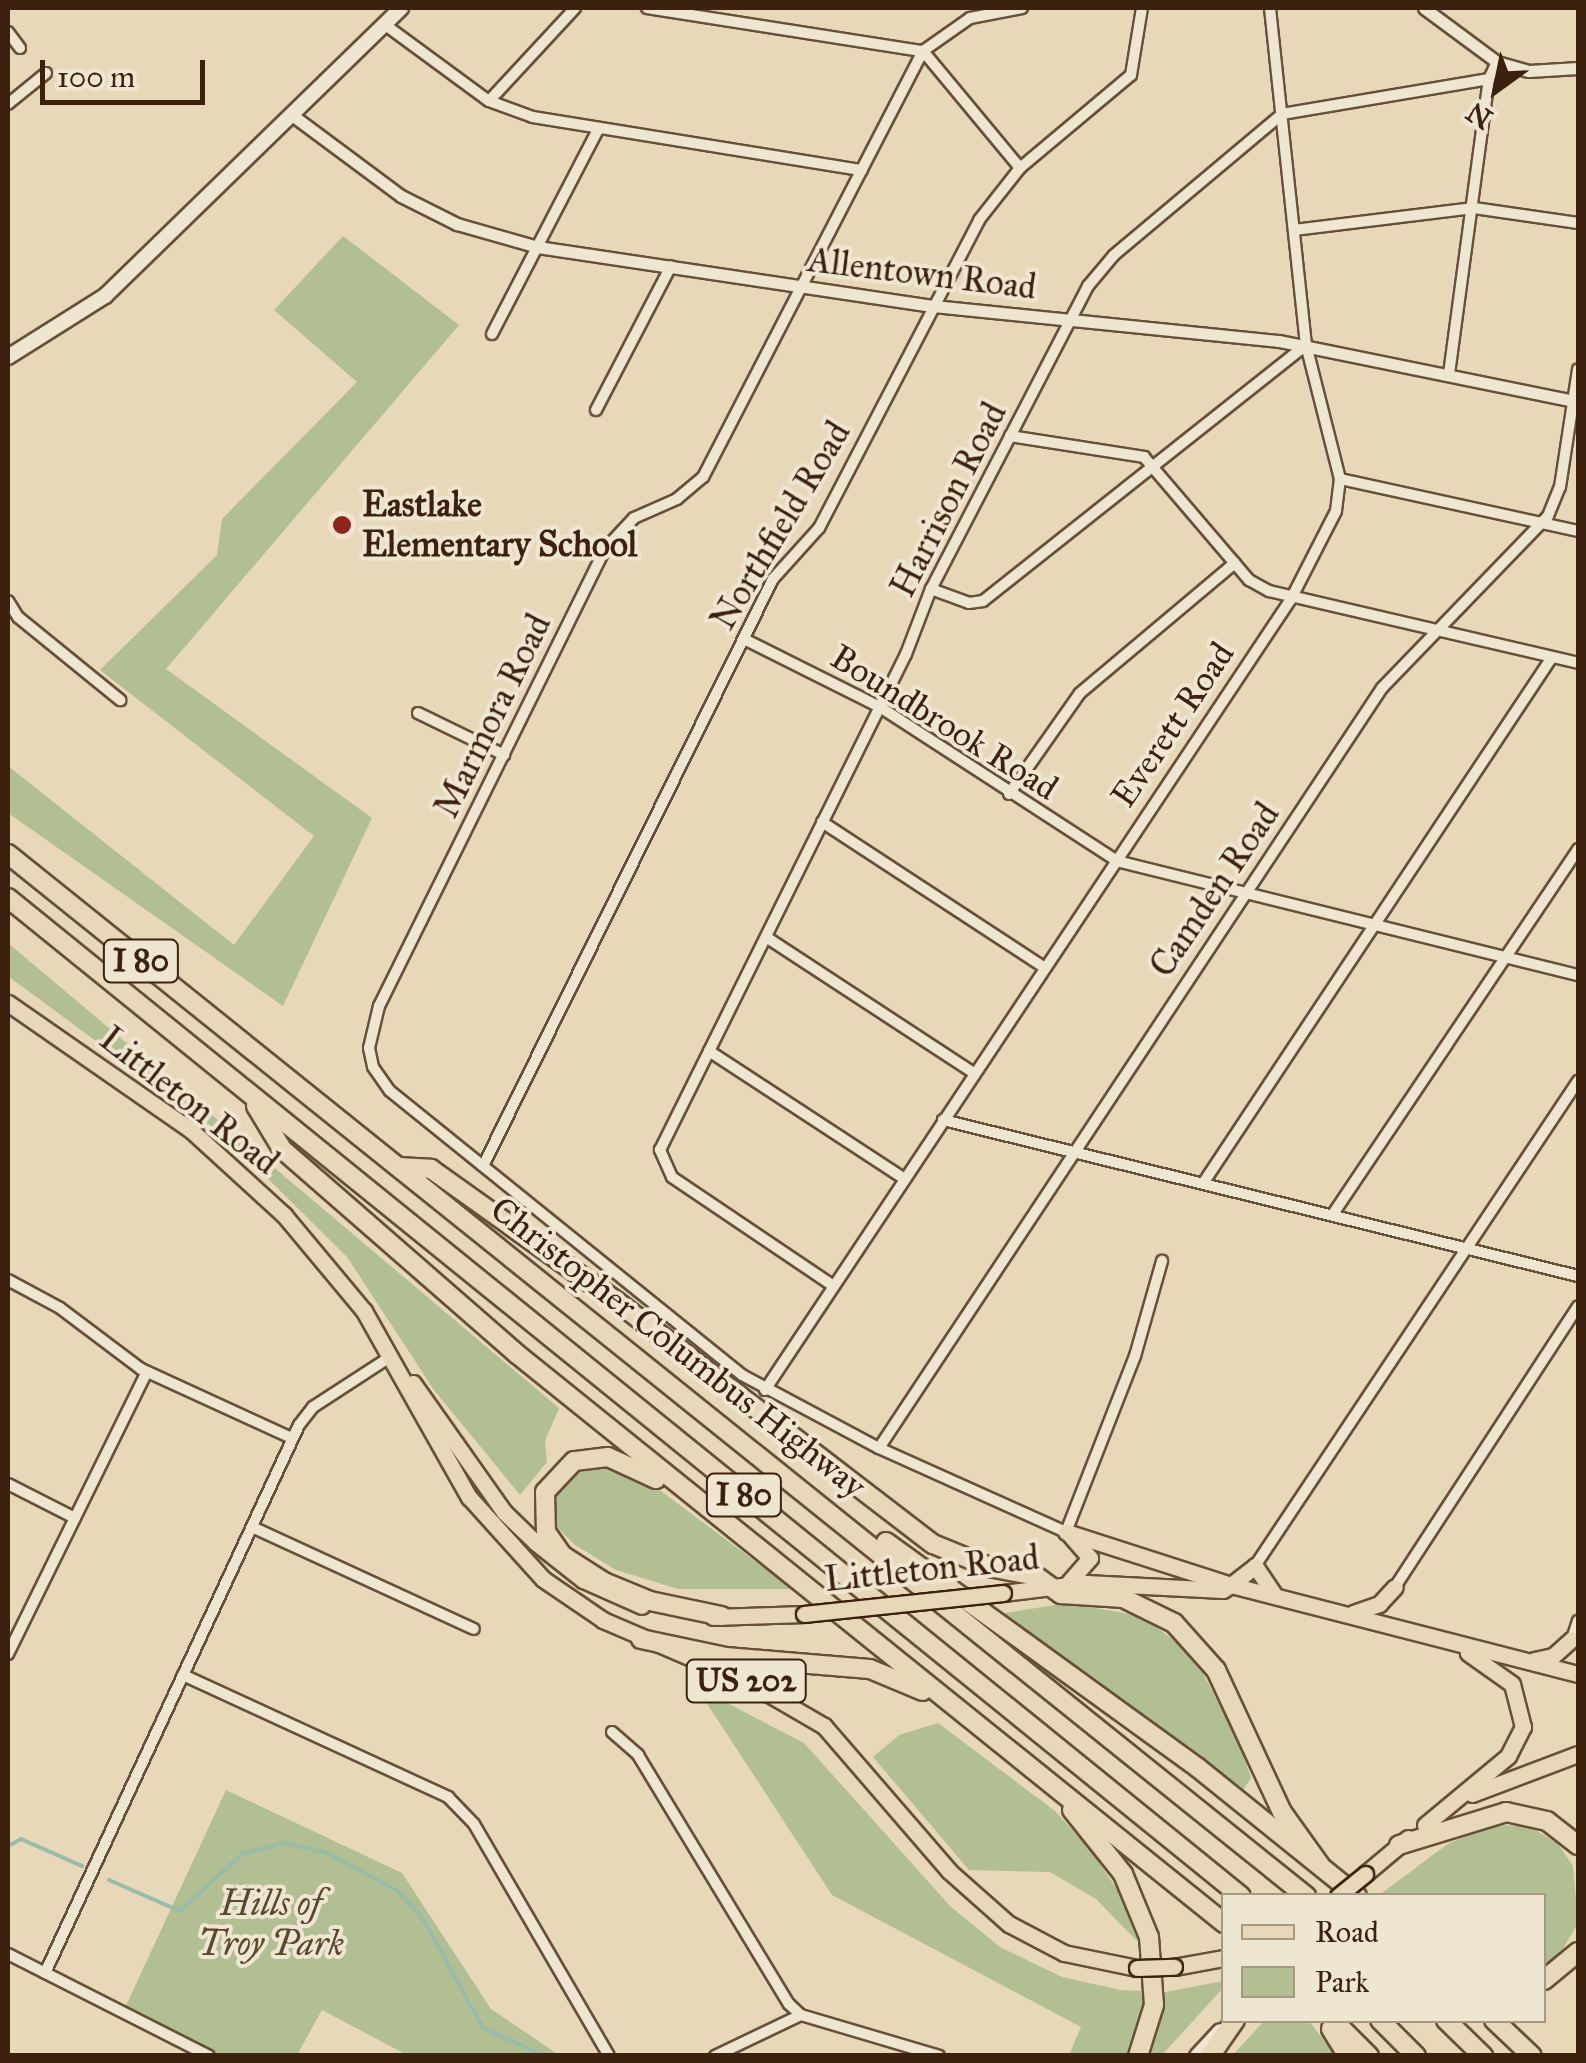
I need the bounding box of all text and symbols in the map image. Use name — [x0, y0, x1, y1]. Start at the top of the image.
scale bar — [45, 40, 210, 102]
north arrow — [1446, 40, 1546, 140]
text: 100 m — [57, 59, 135, 95]
text: N — [1460, 94, 1499, 137]
street label: Allentown Road — [805, 239, 1039, 309]
street label: Harrison Road — [882, 396, 1016, 604]
street label: Northfield Road — [702, 414, 860, 638]
place label: Eastlake Elementary School — [362, 484, 637, 566]
marker: Eastlake Elementary School — [331, 514, 353, 536]
street label: Marmora Road — [426, 607, 560, 825]
street label: Everett Road — [1103, 635, 1243, 815]
street label: Boundbrook Road — [823, 636, 1065, 810]
street label: Camden Road — [1141, 795, 1289, 985]
road number: I 80 — [101, 934, 181, 988]
street label: Littleton Road — [91, 1018, 287, 1184]
street label: Christopher Columbus Highway — [482, 1188, 874, 1508]
road number: I 80 — [704, 1468, 784, 1522]
street label: Littleton Road — [823, 1537, 1041, 1601]
road number: US 202 — [684, 1654, 808, 1708]
park label: Hills of Troy Park — [198, 1883, 344, 1965]
legend — [1221, 1893, 1546, 2023]
text: Road — [1315, 1914, 1379, 1950]
text: Park — [1315, 1964, 1369, 2000]

